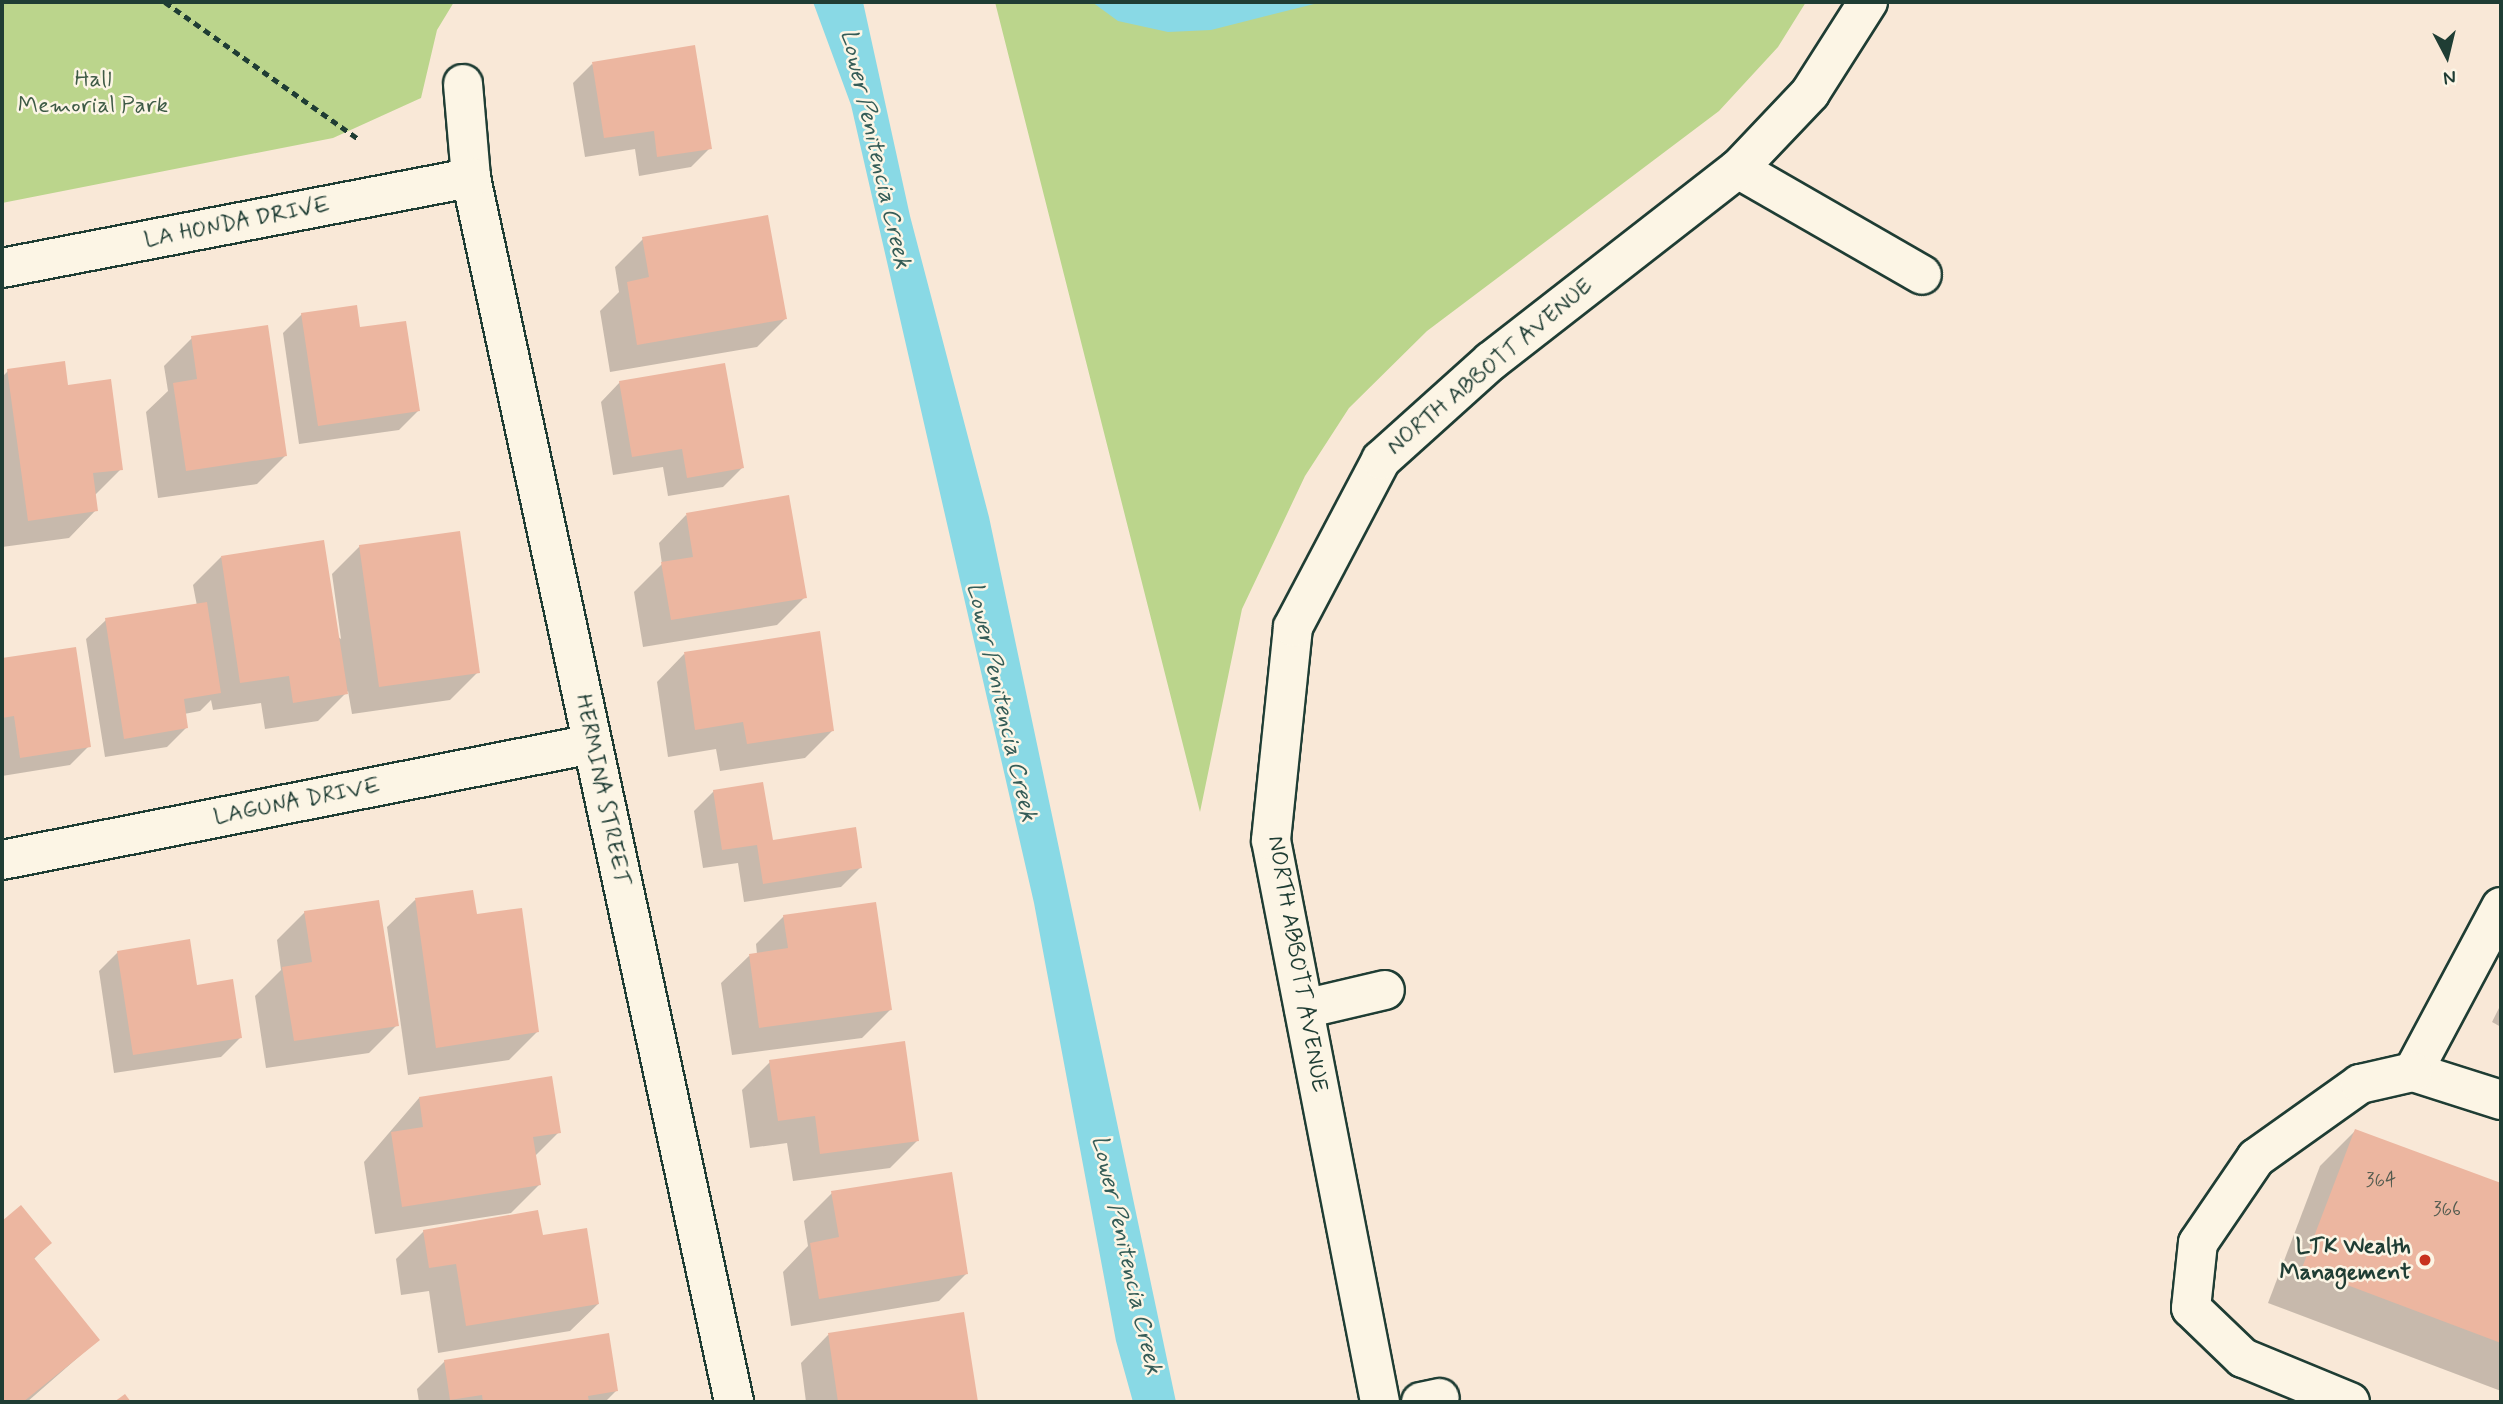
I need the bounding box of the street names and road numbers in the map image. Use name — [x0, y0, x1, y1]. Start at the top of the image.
street label: LA HONDA DRIVE — [139, 191, 335, 255]
street label: NORTH ABBOTT AVENUE — [1381, 273, 1599, 461]
street label: HERMINA STREET — [568, 691, 636, 889]
street label: LAGUNA DRIVE — [211, 772, 383, 832]
street label: NORTH ABBOTT AVENUE — [1261, 833, 1333, 1095]

